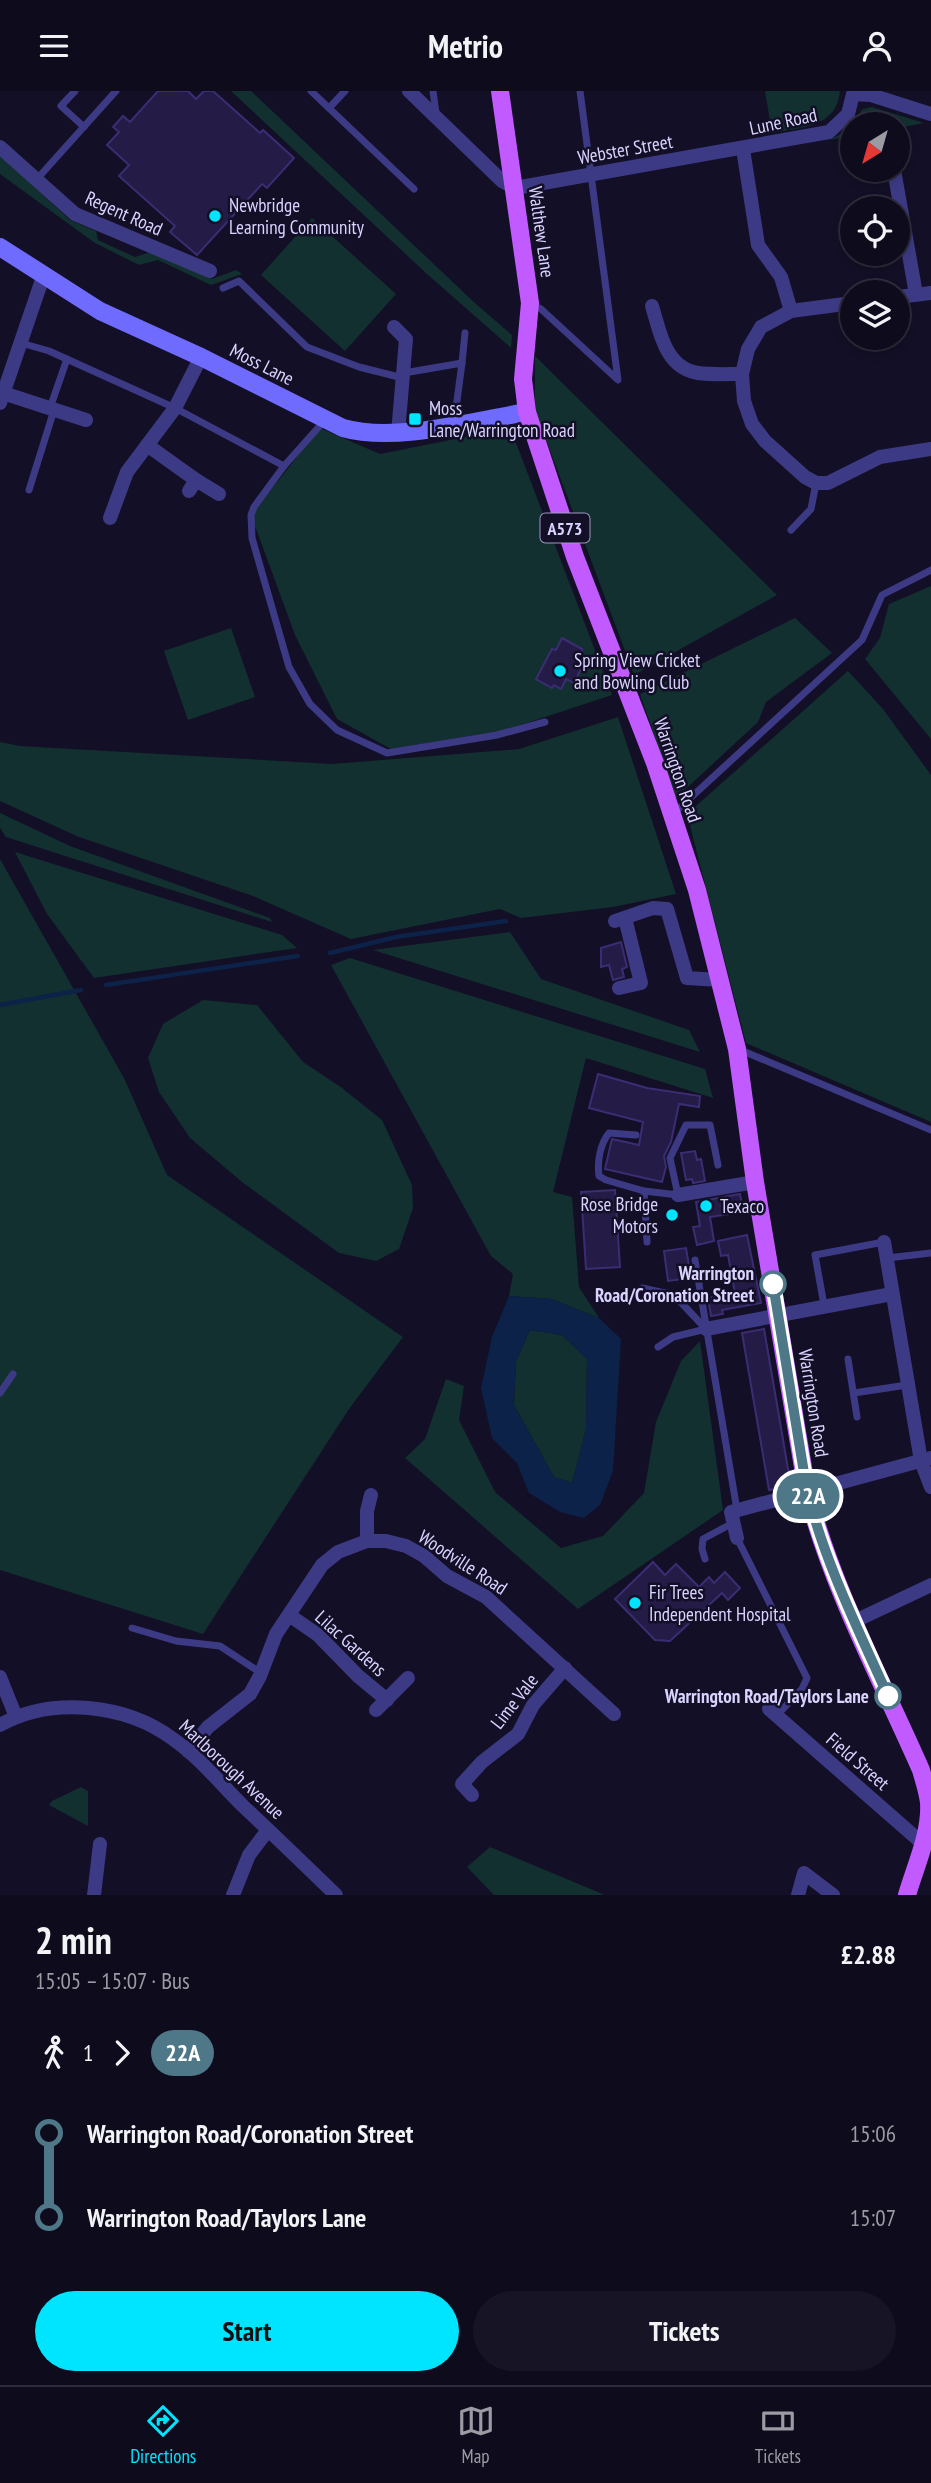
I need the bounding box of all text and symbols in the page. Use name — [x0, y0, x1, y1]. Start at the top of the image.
text: Metrio — [428, 25, 503, 67]
icon: menu — [35, 27, 73, 65]
icon: person — [858, 27, 896, 65]
street label: Lune Road — [747, 102, 819, 140]
north arrow — [840, 112, 910, 182]
map controls — [840, 112, 910, 350]
street label: Webster Street — [576, 129, 675, 169]
street label: Regent Road — [82, 185, 166, 241]
street label: Walthew Lane — [524, 185, 560, 279]
place label: Newbridge Learning Community — [229, 193, 365, 239]
button: locate — [840, 196, 910, 266]
marker: Newbridge Learning Community — [207, 208, 223, 224]
button: layers — [840, 280, 910, 350]
street label: Moss Lane — [226, 338, 298, 390]
place label: Moss Lane/Warrington Road — [429, 396, 575, 442]
marker: Moss Lane/Warrington Road — [407, 411, 423, 427]
road number: A573 — [540, 513, 590, 543]
place label: Spring View Cricket and Bowling Club — [574, 648, 701, 694]
marker: Spring View Cricket and Bowling Club — [552, 663, 568, 679]
street label: Warrington Road — [649, 715, 707, 825]
place label: Rose Bridge Motors — [581, 1192, 658, 1238]
place label: Texaco — [720, 1194, 764, 1218]
marker: Texaco — [698, 1198, 714, 1214]
marker: Rose Bridge Motors — [664, 1207, 680, 1223]
place label: Warrington Road/Coronation Street — [595, 1261, 754, 1307]
marker: Warrington Road/Coronation Street — [760, 1271, 786, 1297]
street label: Warrington Road — [794, 1347, 834, 1459]
line badge: 22A — [768, 1473, 848, 1519]
text: 22A — [791, 1480, 825, 1511]
street label: Woodville Road — [414, 1524, 512, 1600]
place label: Fir Trees Independent Hospital — [649, 1580, 791, 1626]
marker: Fir Trees Independent Hospital — [627, 1595, 643, 1611]
street label: Lilac Gardens — [310, 1605, 392, 1681]
street label: Lime Vale — [485, 1668, 543, 1733]
marker: Warrington Road/Taylors Lane — [875, 1683, 901, 1709]
place label: Warrington Road/Taylors Lane — [664, 1684, 869, 1708]
street label: Marlborough Avenue — [174, 1714, 290, 1824]
street label: Field Street — [822, 1727, 895, 1795]
text: 2 min — [35, 1915, 112, 1964]
text: £2.88 — [841, 1938, 896, 1971]
text: 15:05 – 15:07 · Bus — [35, 1966, 190, 1995]
icon: walk — [35, 2034, 73, 2072]
icon: forward — [103, 2034, 141, 2072]
text: 22A — [165, 2037, 200, 2068]
text: 1 — [83, 2038, 93, 2067]
text: Warrington Road/Coronation Street — [87, 2117, 413, 2150]
text: 15:06 — [850, 2119, 896, 2148]
text: Warrington Road/Taylors Lane — [87, 2201, 366, 2234]
text: 15:07 — [850, 2203, 896, 2232]
button: Start — [35, 2291, 459, 2371]
button: Tickets — [473, 2291, 896, 2371]
tab: Directions — [130, 2402, 196, 2468]
tab: Map — [457, 2402, 495, 2468]
tab: Tickets — [755, 2402, 801, 2468]

